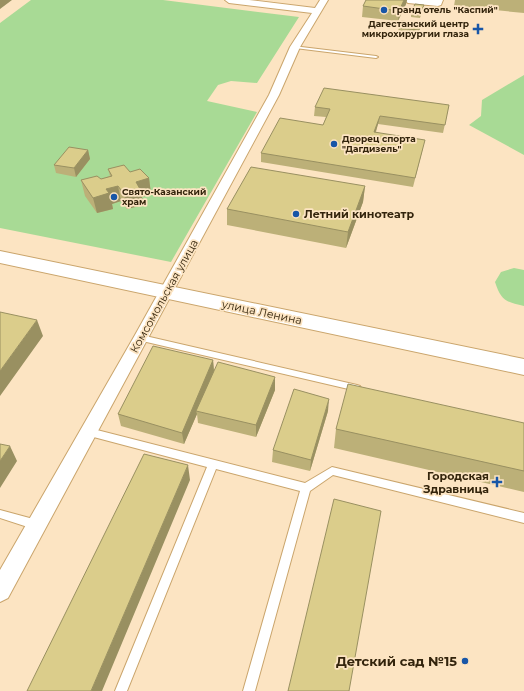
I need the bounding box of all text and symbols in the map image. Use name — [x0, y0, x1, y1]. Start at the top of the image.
place label: Гранд отель "Каспий" — [392, 4, 498, 15]
marker: Гранд отель "Каспий" — [379, 5, 389, 15]
place label: Дагестанский центр микрохирургии глаза — [362, 18, 469, 39]
marker: Дагестанский центр микрохирургии глаза — [472, 23, 484, 35]
place label: Дворец спорта "Дагдизель" — [342, 133, 416, 154]
marker: Дворец спорта "Дагдизель" — [329, 139, 339, 149]
place label: Свято-Казанский храм — [122, 186, 206, 207]
marker: Свято-Казанский храм — [109, 192, 119, 202]
place label: Летний кинотеатр — [304, 207, 414, 221]
marker: Летний кинотеатр — [291, 209, 301, 219]
street label: Комсомольская улица — [127, 237, 201, 355]
street label: улица Ленина — [220, 296, 303, 327]
place label: Городская Здравница — [422, 469, 489, 496]
marker: Городская Здравница — [492, 477, 502, 487]
place label: Детский сад №15 — [336, 653, 457, 669]
marker: Детский сад №15 — [460, 656, 470, 666]

